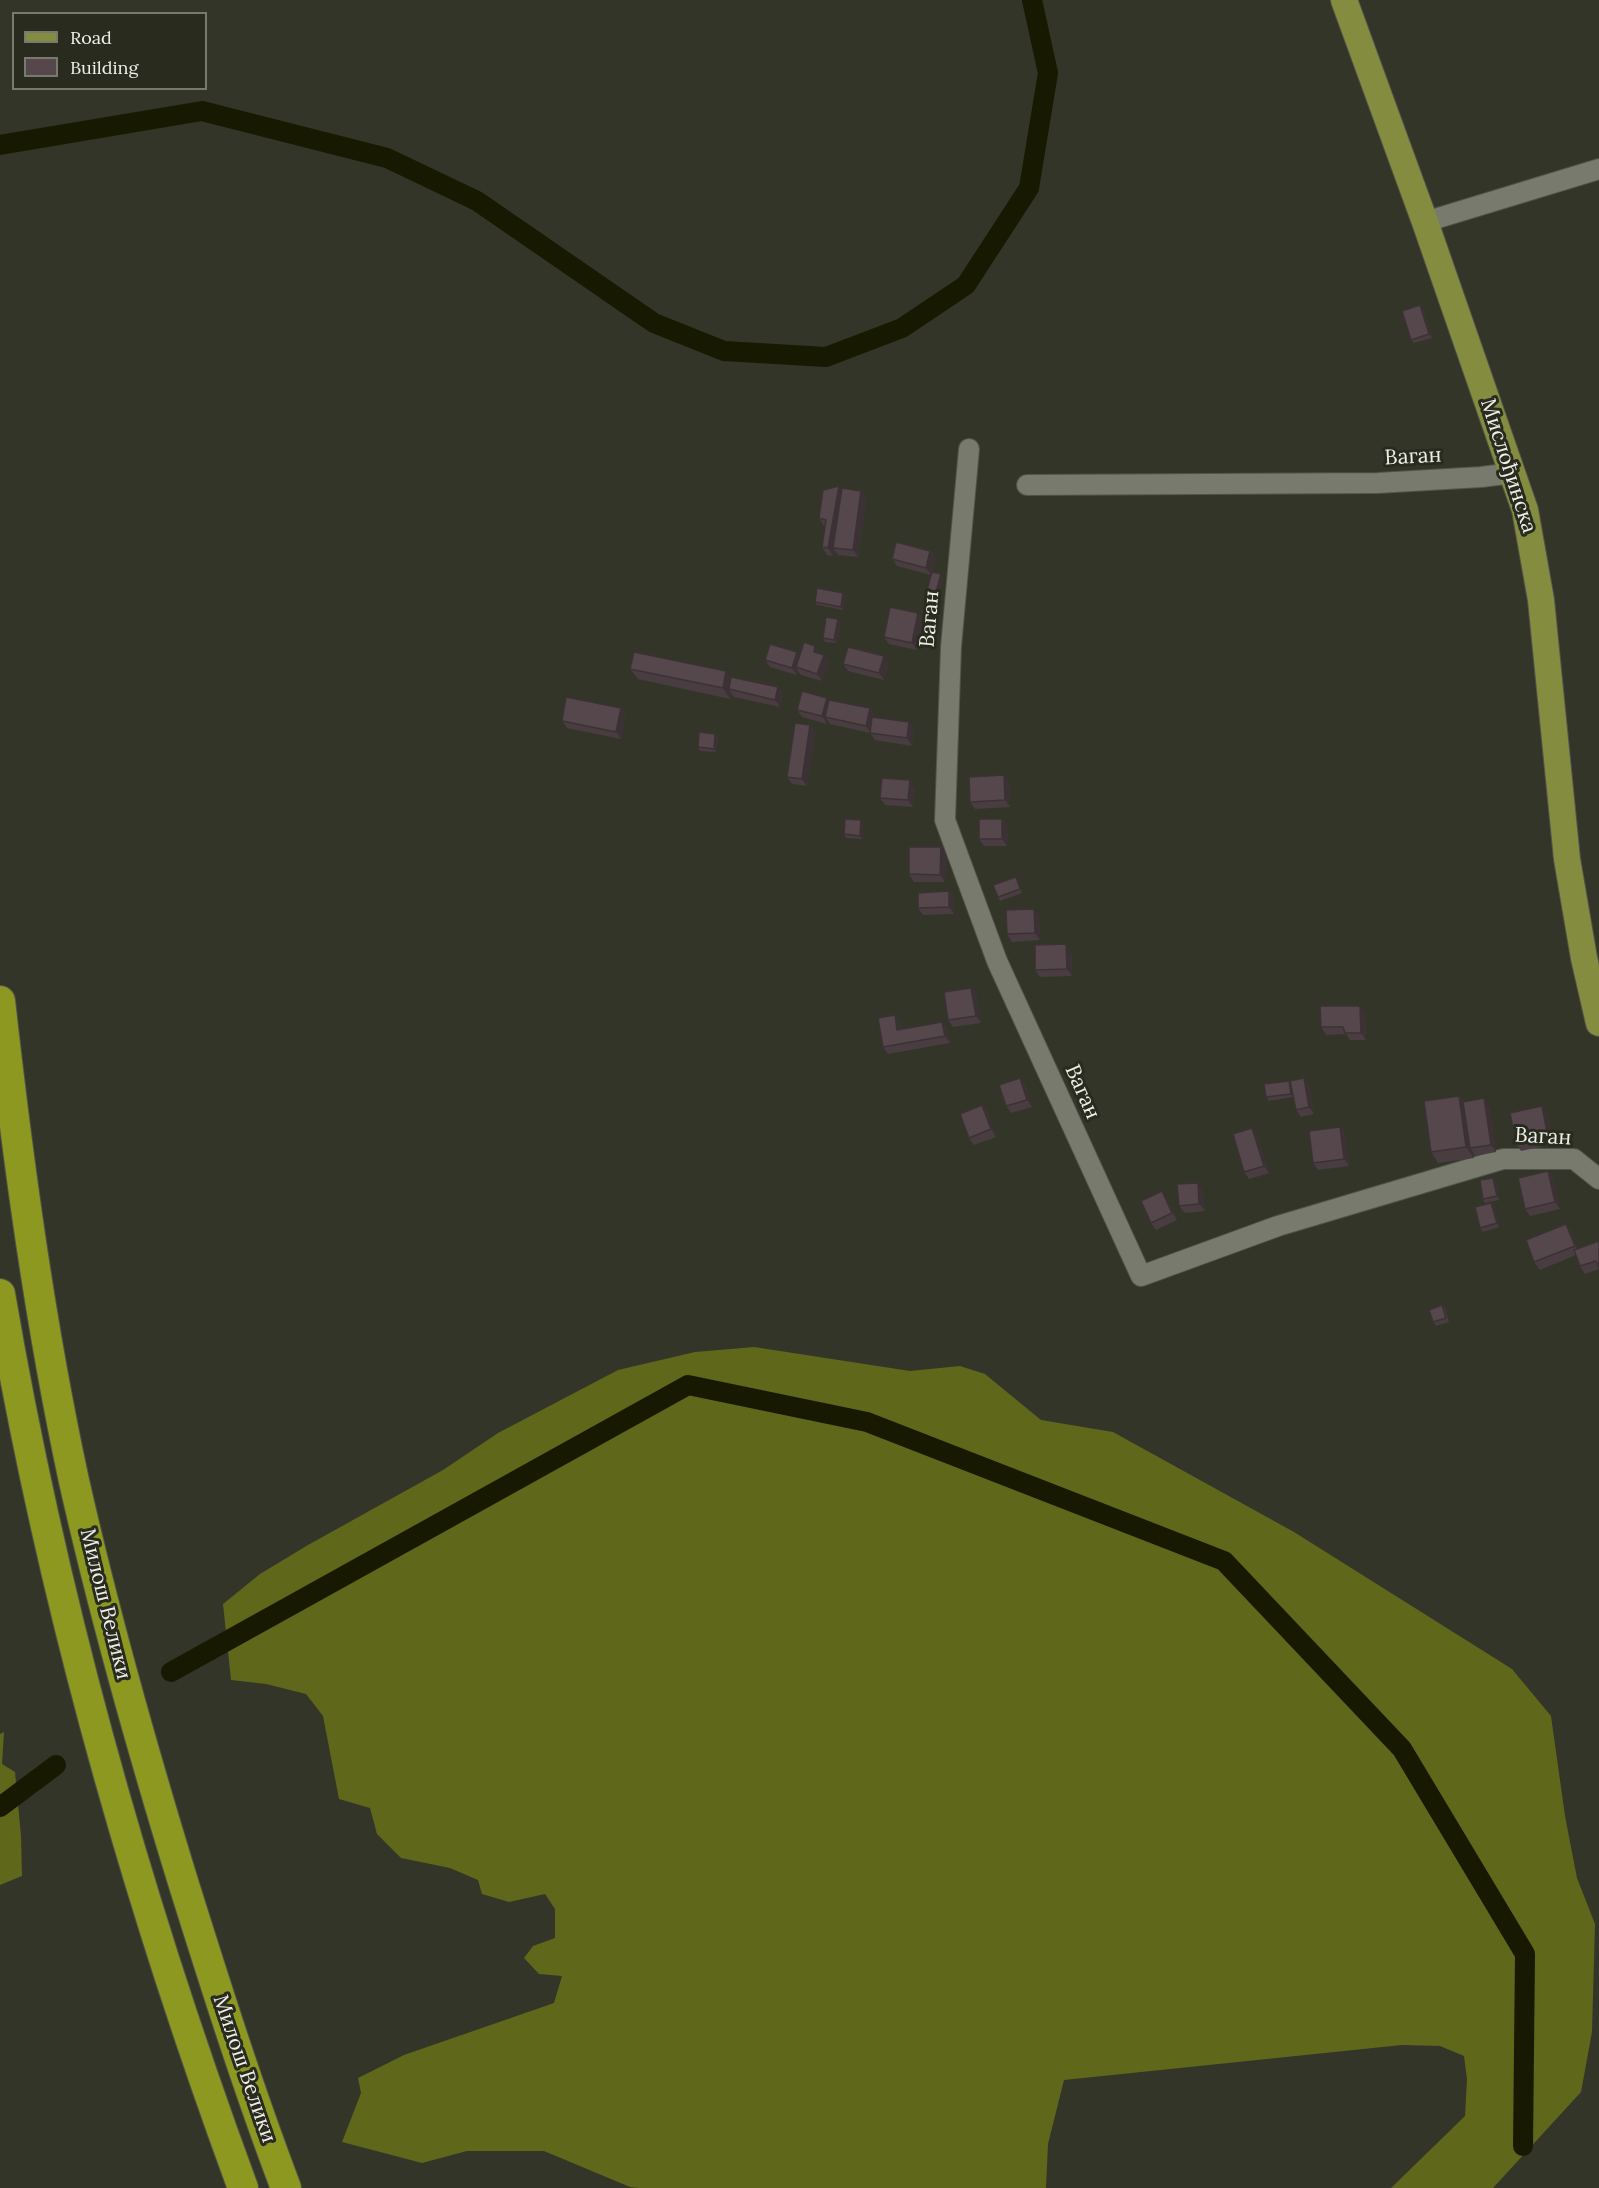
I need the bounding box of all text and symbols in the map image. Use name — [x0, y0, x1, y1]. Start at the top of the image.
legend — [12, 12, 207, 90]
text: Road — [70, 26, 112, 49]
text: Building — [70, 56, 138, 79]
street label: Мислођинска — [1474, 396, 1542, 536]
street label: Ваган — [1384, 443, 1442, 471]
street label: Ваган — [915, 590, 945, 648]
street label: Ваган — [1059, 1061, 1105, 1123]
street label: Ваган — [1514, 1123, 1572, 1151]
street label: Милош Велики — [74, 1526, 136, 1682]
street label: Милош Велики — [207, 1992, 281, 2146]

